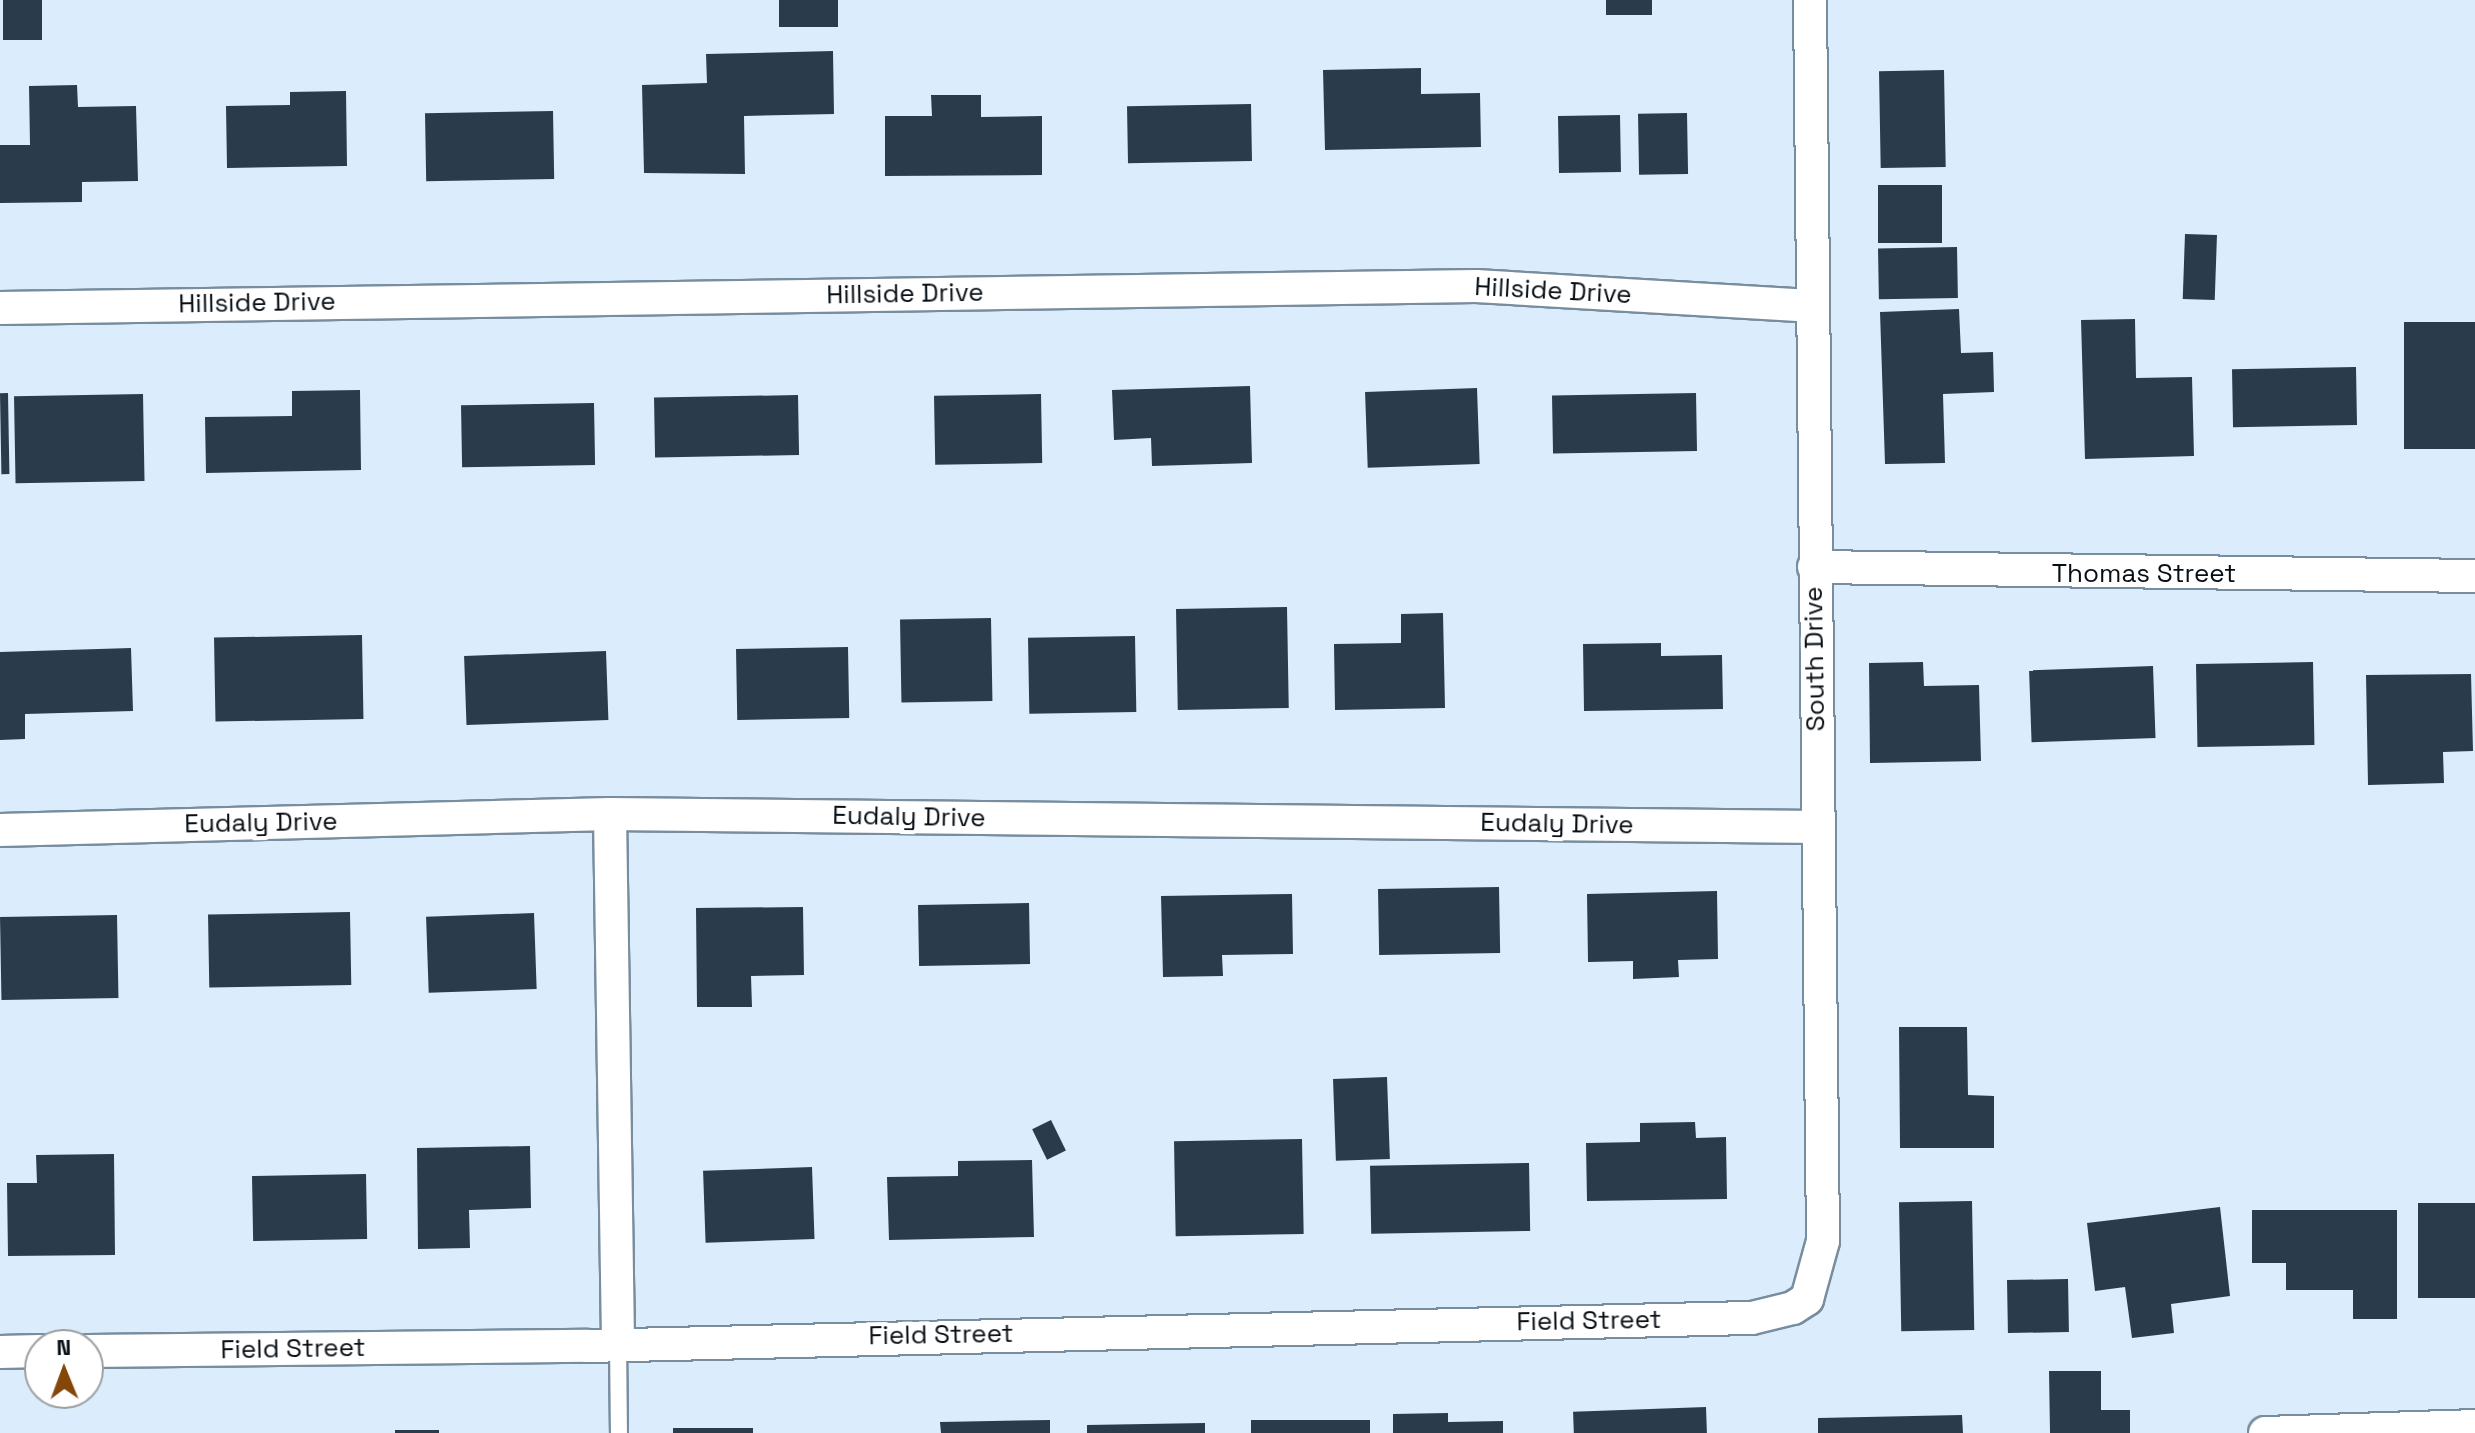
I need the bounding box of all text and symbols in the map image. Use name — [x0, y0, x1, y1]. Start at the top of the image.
street label: Hillside Drive — [1474, 271, 1632, 311]
street label: Hillside Drive — [826, 277, 984, 311]
street label: Hillside Drive — [178, 286, 336, 320]
street label: Thomas Street — [2052, 558, 2236, 590]
street label: South Drive — [1798, 586, 1832, 732]
street label: Eudaly Drive — [832, 800, 986, 834]
street label: Eudaly Drive — [184, 806, 338, 840]
street label: Eudaly Drive — [1480, 807, 1634, 841]
street label: Field Street — [1516, 1304, 1662, 1338]
street label: Field Street — [868, 1318, 1014, 1352]
north arrow — [24, 1329, 104, 1409]
street label: Field Street — [220, 1332, 366, 1366]
text: N — [56, 1333, 71, 1361]

